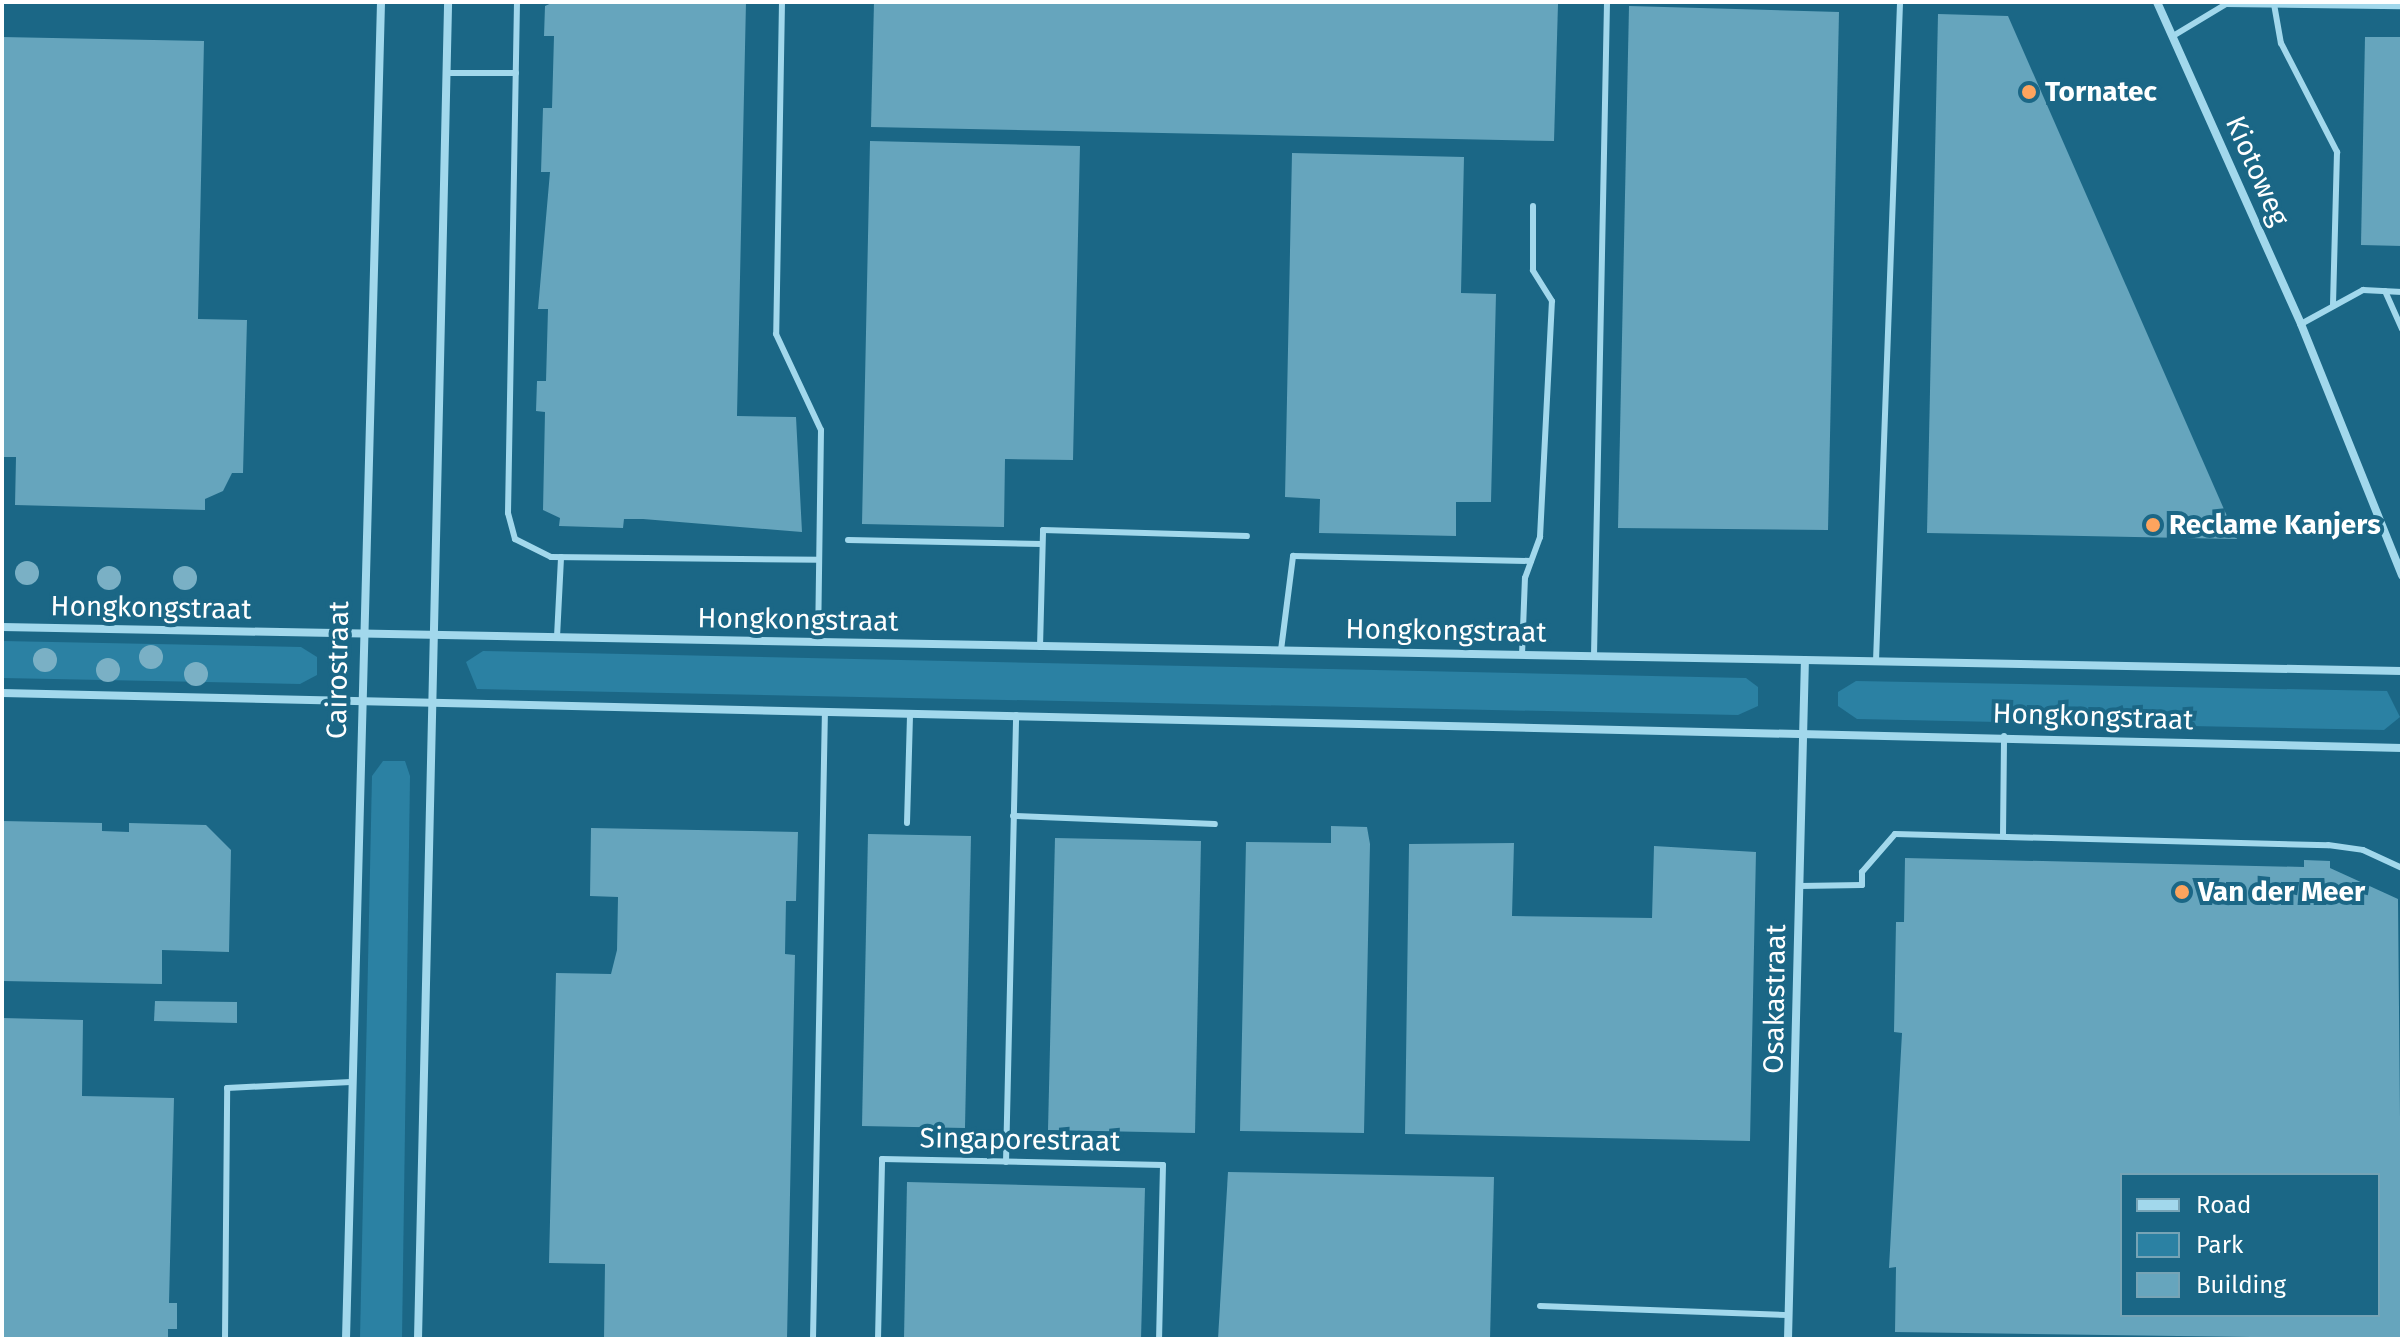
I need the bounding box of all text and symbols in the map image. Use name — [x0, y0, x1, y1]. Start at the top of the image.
place label: Tornatec — [2045, 75, 2157, 109]
marker: Tornatec — [2020, 83, 2038, 101]
street label: Kiotoweg — [2218, 111, 2296, 231]
place label: Reclame Kanjers — [2169, 508, 2381, 542]
marker: Reclame Kanjers — [2144, 516, 2162, 534]
street label: Hongkongstraat — [50, 589, 252, 627]
street label: Cairostraat — [320, 601, 356, 739]
street label: Hongkongstraat — [697, 601, 899, 639]
street label: Hongkongstraat — [1345, 612, 1547, 650]
street label: Hongkongstraat — [1992, 697, 2194, 737]
place label: Van der Meer — [2198, 875, 2365, 909]
marker: Van der Meer — [2173, 883, 2191, 901]
street label: Osakastraat — [1757, 924, 1793, 1074]
street label: Singaporestraat — [919, 1121, 1121, 1159]
legend — [2120, 1173, 2380, 1317]
text: Road — [2196, 1191, 2251, 1219]
text: Park — [2196, 1231, 2243, 1259]
text: Building — [2196, 1271, 2286, 1299]

